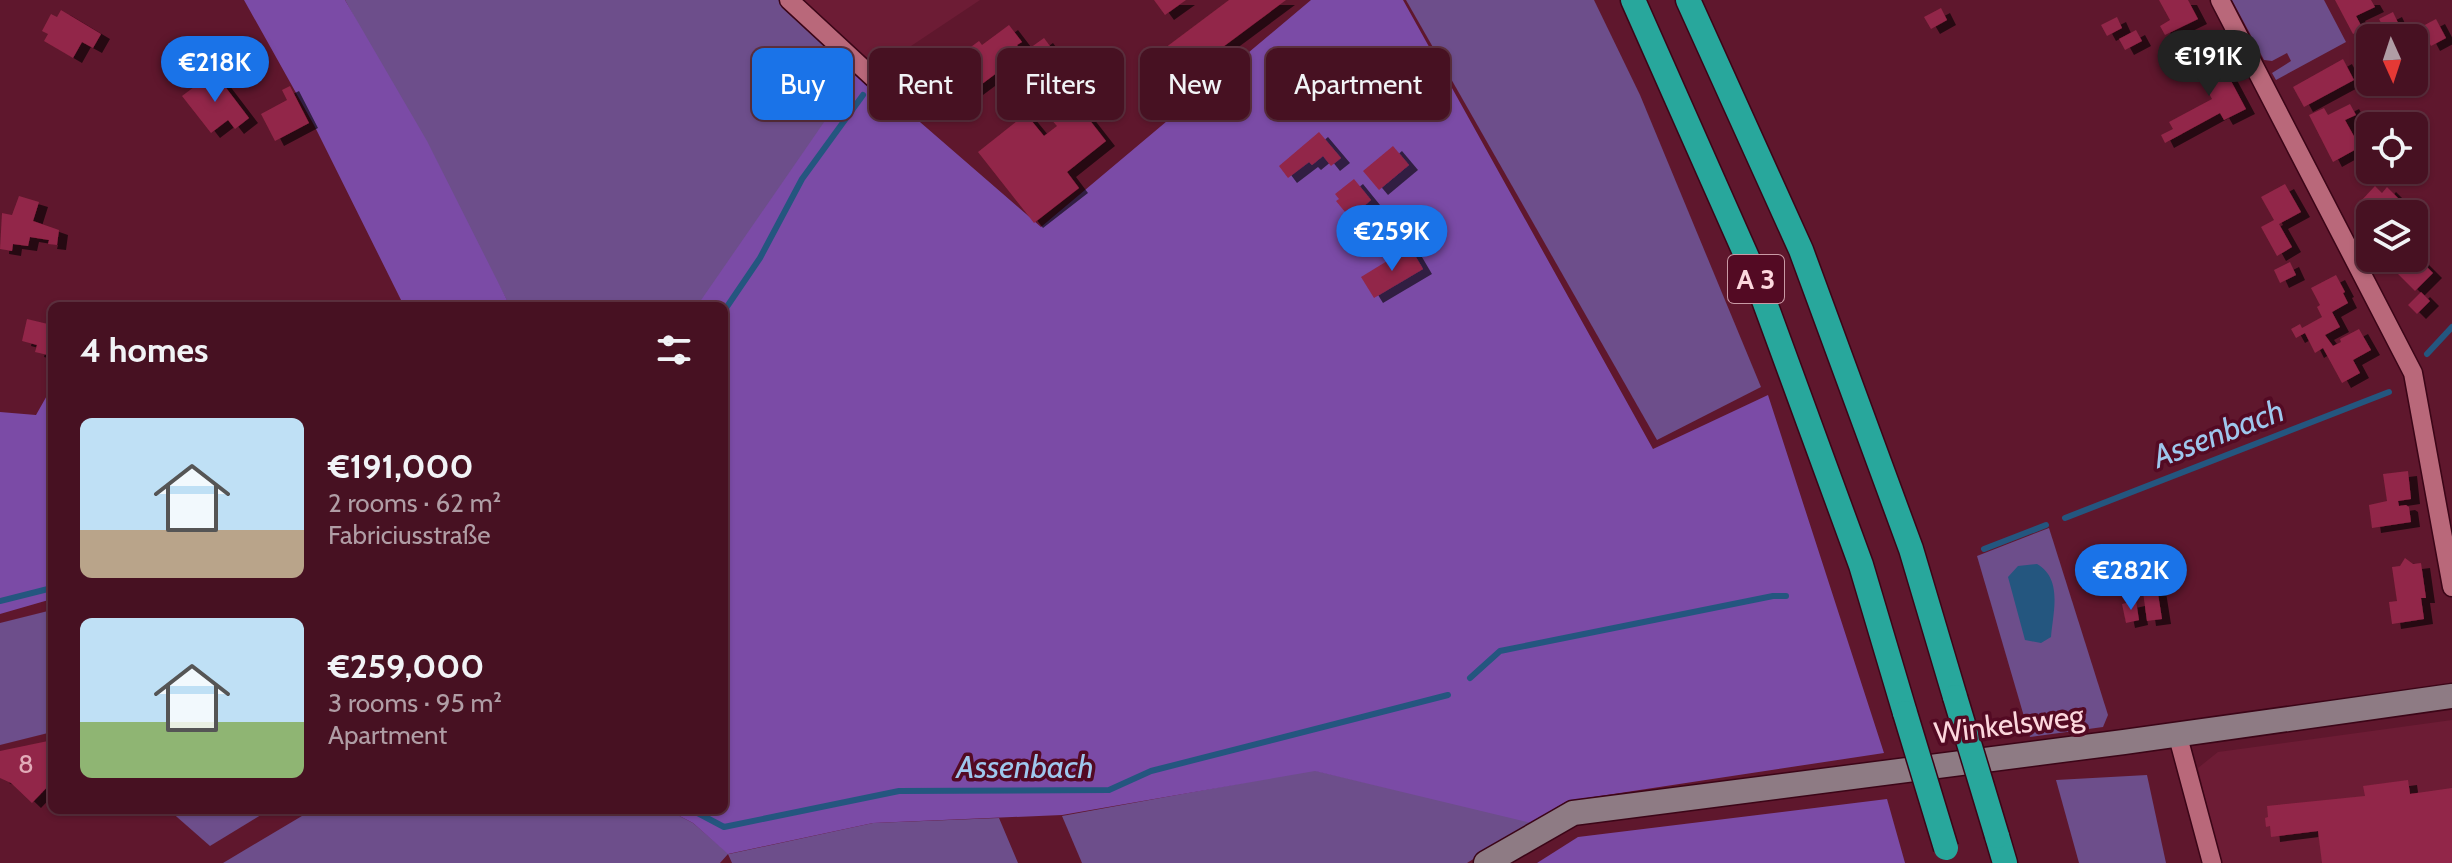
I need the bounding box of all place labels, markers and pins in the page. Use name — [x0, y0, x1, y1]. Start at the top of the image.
pin: €191K — [2153, 30, 2265, 98]
pin: €218K — [159, 36, 271, 104]
pin: €259K — [1336, 205, 1448, 273]
pin: €282K — [2075, 544, 2187, 612]

